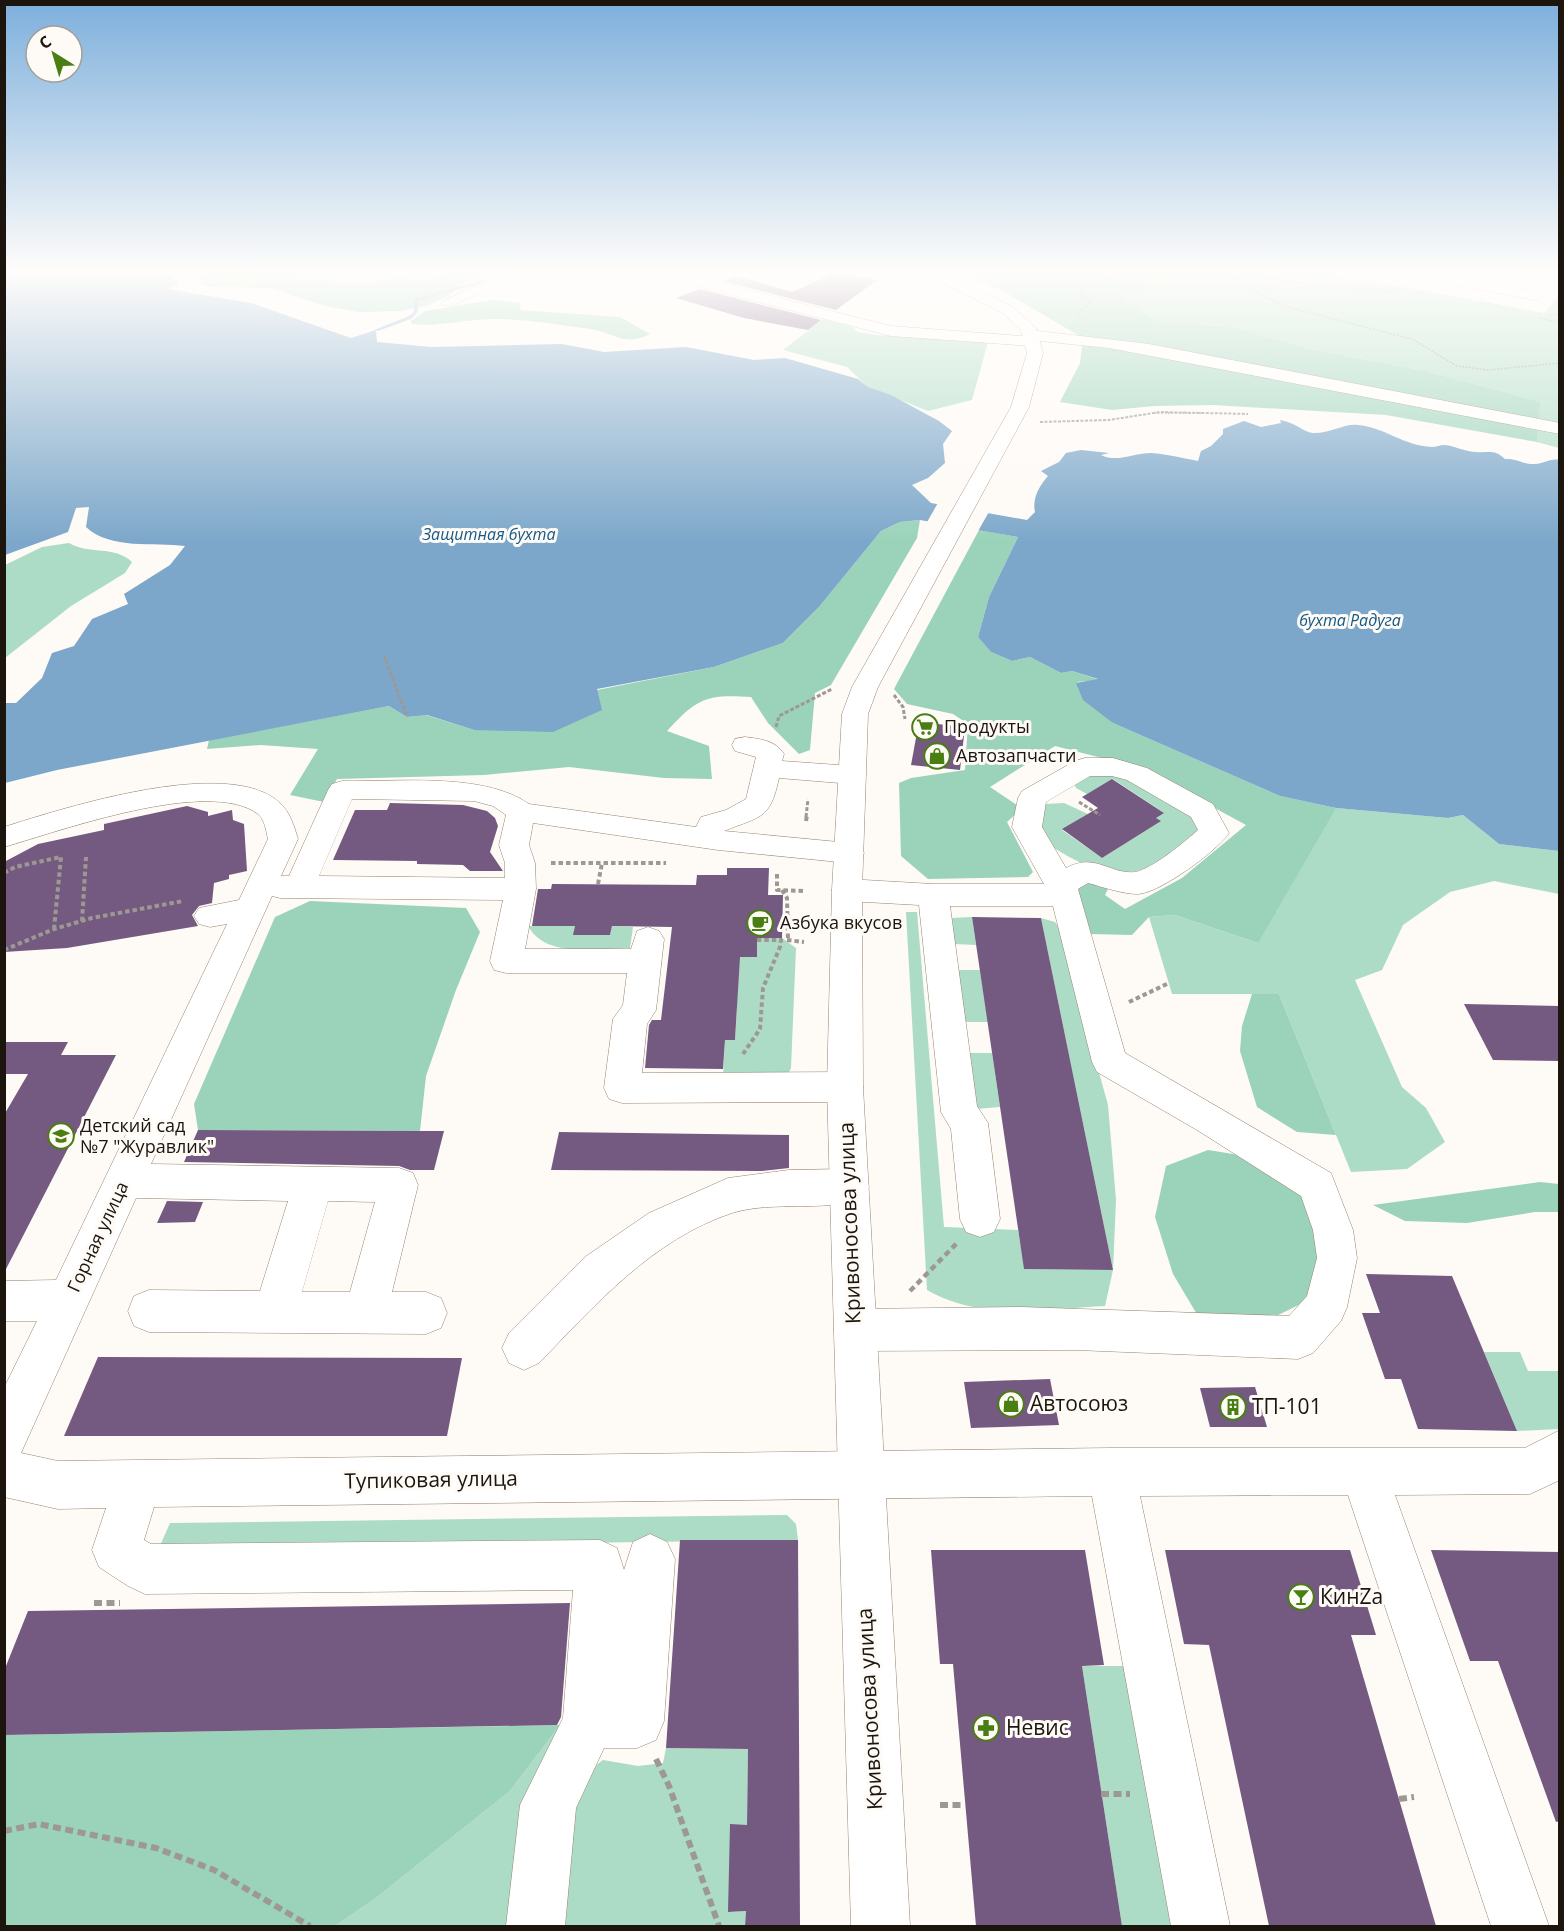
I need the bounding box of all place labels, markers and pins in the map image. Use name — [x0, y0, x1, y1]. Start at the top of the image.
supermarket icon: Продукты — [910, 712, 940, 742]
place label: Продукты — [944, 714, 1030, 738]
shop icon: Автозапчасти — [922, 741, 952, 771]
place label: Автозапчасти — [956, 743, 1076, 767]
cafe icon: Азбука вкусов — [745, 908, 775, 938]
place label: Азбука вкусов — [780, 910, 902, 934]
place label: Детский сад №7 "Журавлик" — [80, 1113, 214, 1158]
school or university icon: Детский сад №7 "Журавлик" — [46, 1121, 76, 1151]
shop icon: Автосоюз — [996, 1389, 1026, 1419]
place label: Автосоюз — [1030, 1389, 1128, 1417]
building icon: ТП-101 — [1218, 1392, 1248, 1422]
place label: ТП-101 — [1252, 1392, 1322, 1420]
bar icon: КинZa — [1286, 1582, 1316, 1612]
place label: КинZa — [1320, 1582, 1383, 1610]
pharmacy icon: Невис — [971, 1713, 1001, 1743]
place label: Невис — [1006, 1713, 1069, 1741]

